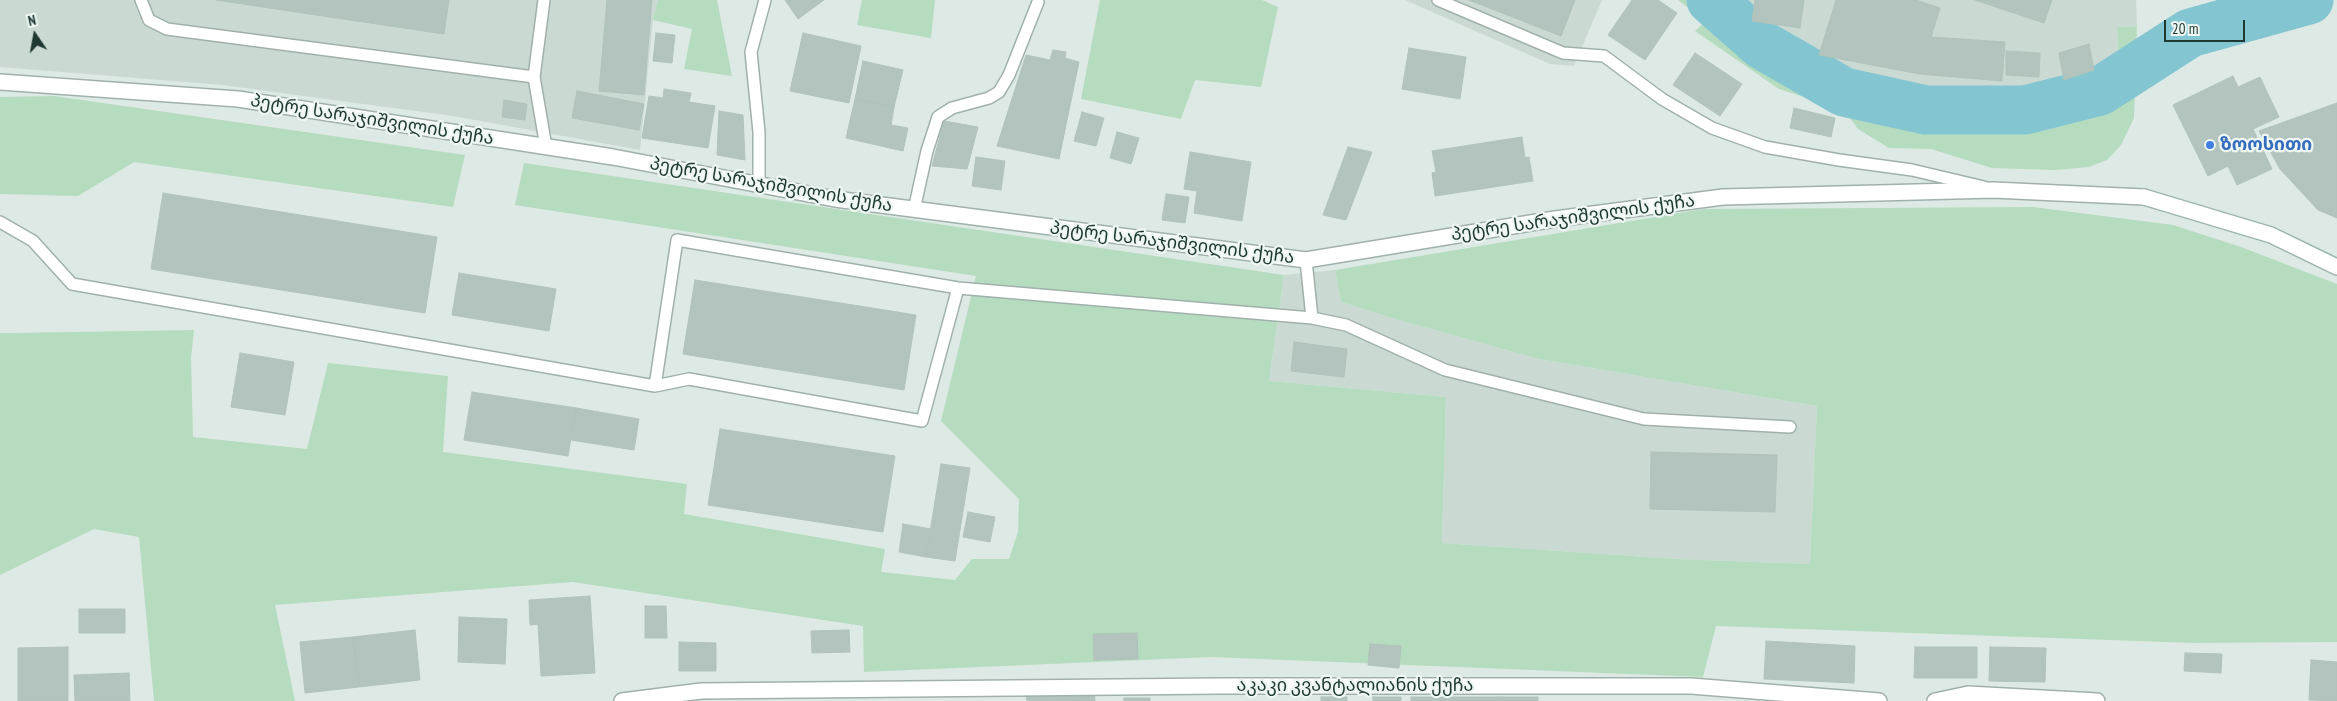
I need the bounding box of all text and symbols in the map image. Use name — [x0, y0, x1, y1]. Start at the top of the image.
north arrow — [10, 10, 60, 60]
scale bar — [2167, 10, 2248, 42]
text: N — [26, 11, 37, 30]
text: 20 m — [2172, 19, 2198, 38]
street label: პეტრე სარაჯიშვილის ქუჩა — [249, 90, 495, 150]
place label: ზოოსითი — [2220, 134, 2312, 156]
marker: ზოოსითი — [2204, 139, 2216, 151]
street label: პეტრე სარაჯიშვილის ქუჩა — [648, 153, 894, 217]
street label: პეტრე სარაჯიშვილის ქუჩა — [1450, 190, 1696, 246]
street label: პეტრე სარაჯიშვილის ქუჩა — [1049, 217, 1295, 269]
street label: აკაკი კვანტალიანის ქუჩა — [1237, 675, 1473, 697]

